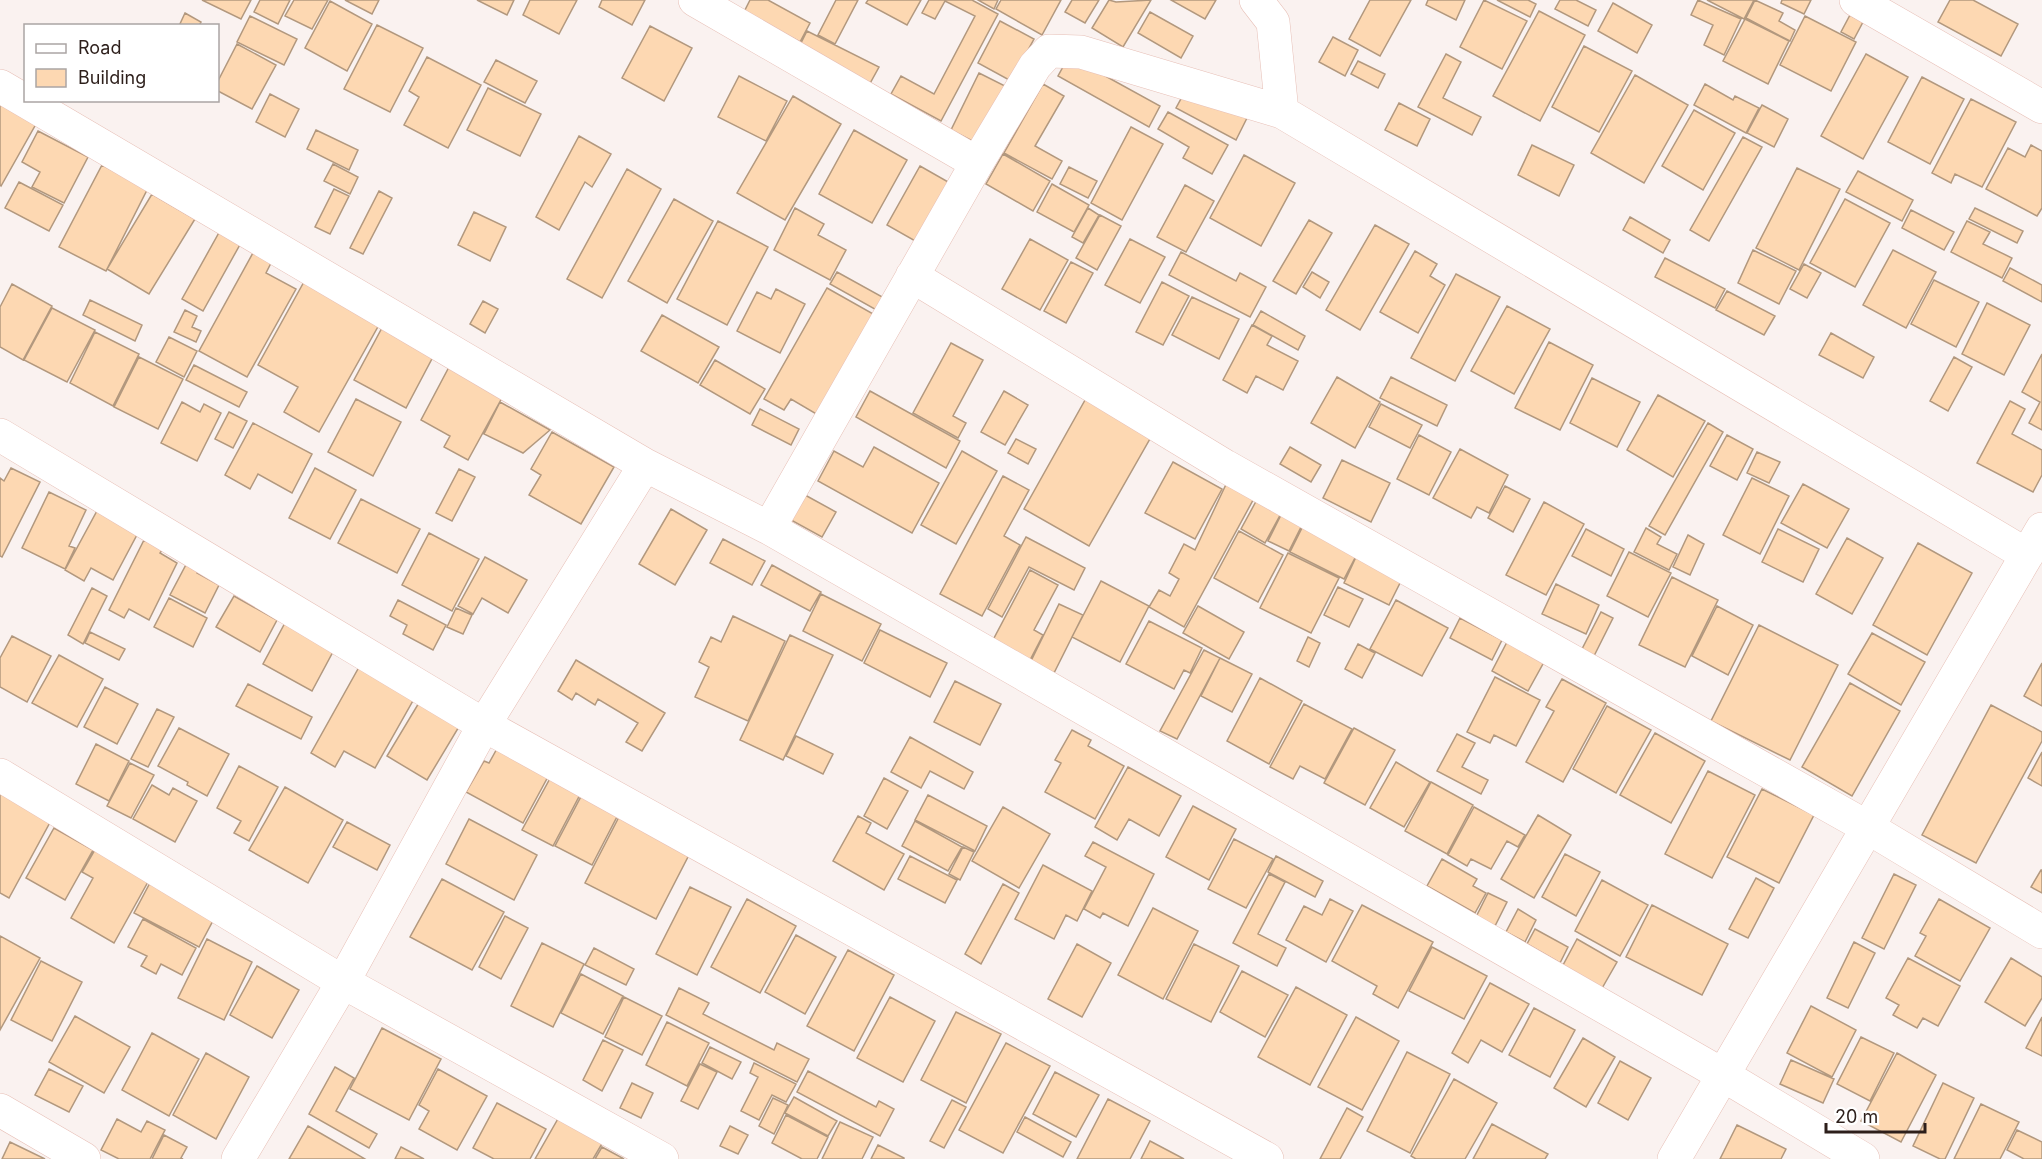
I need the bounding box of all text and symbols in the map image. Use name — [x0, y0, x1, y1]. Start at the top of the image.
legend — [24, 24, 219, 102]
text: Road — [78, 37, 121, 58]
text: Building — [78, 67, 146, 88]
scale bar — [1826, 1096, 1925, 1134]
text: 20 m — [1835, 1106, 1878, 1127]

